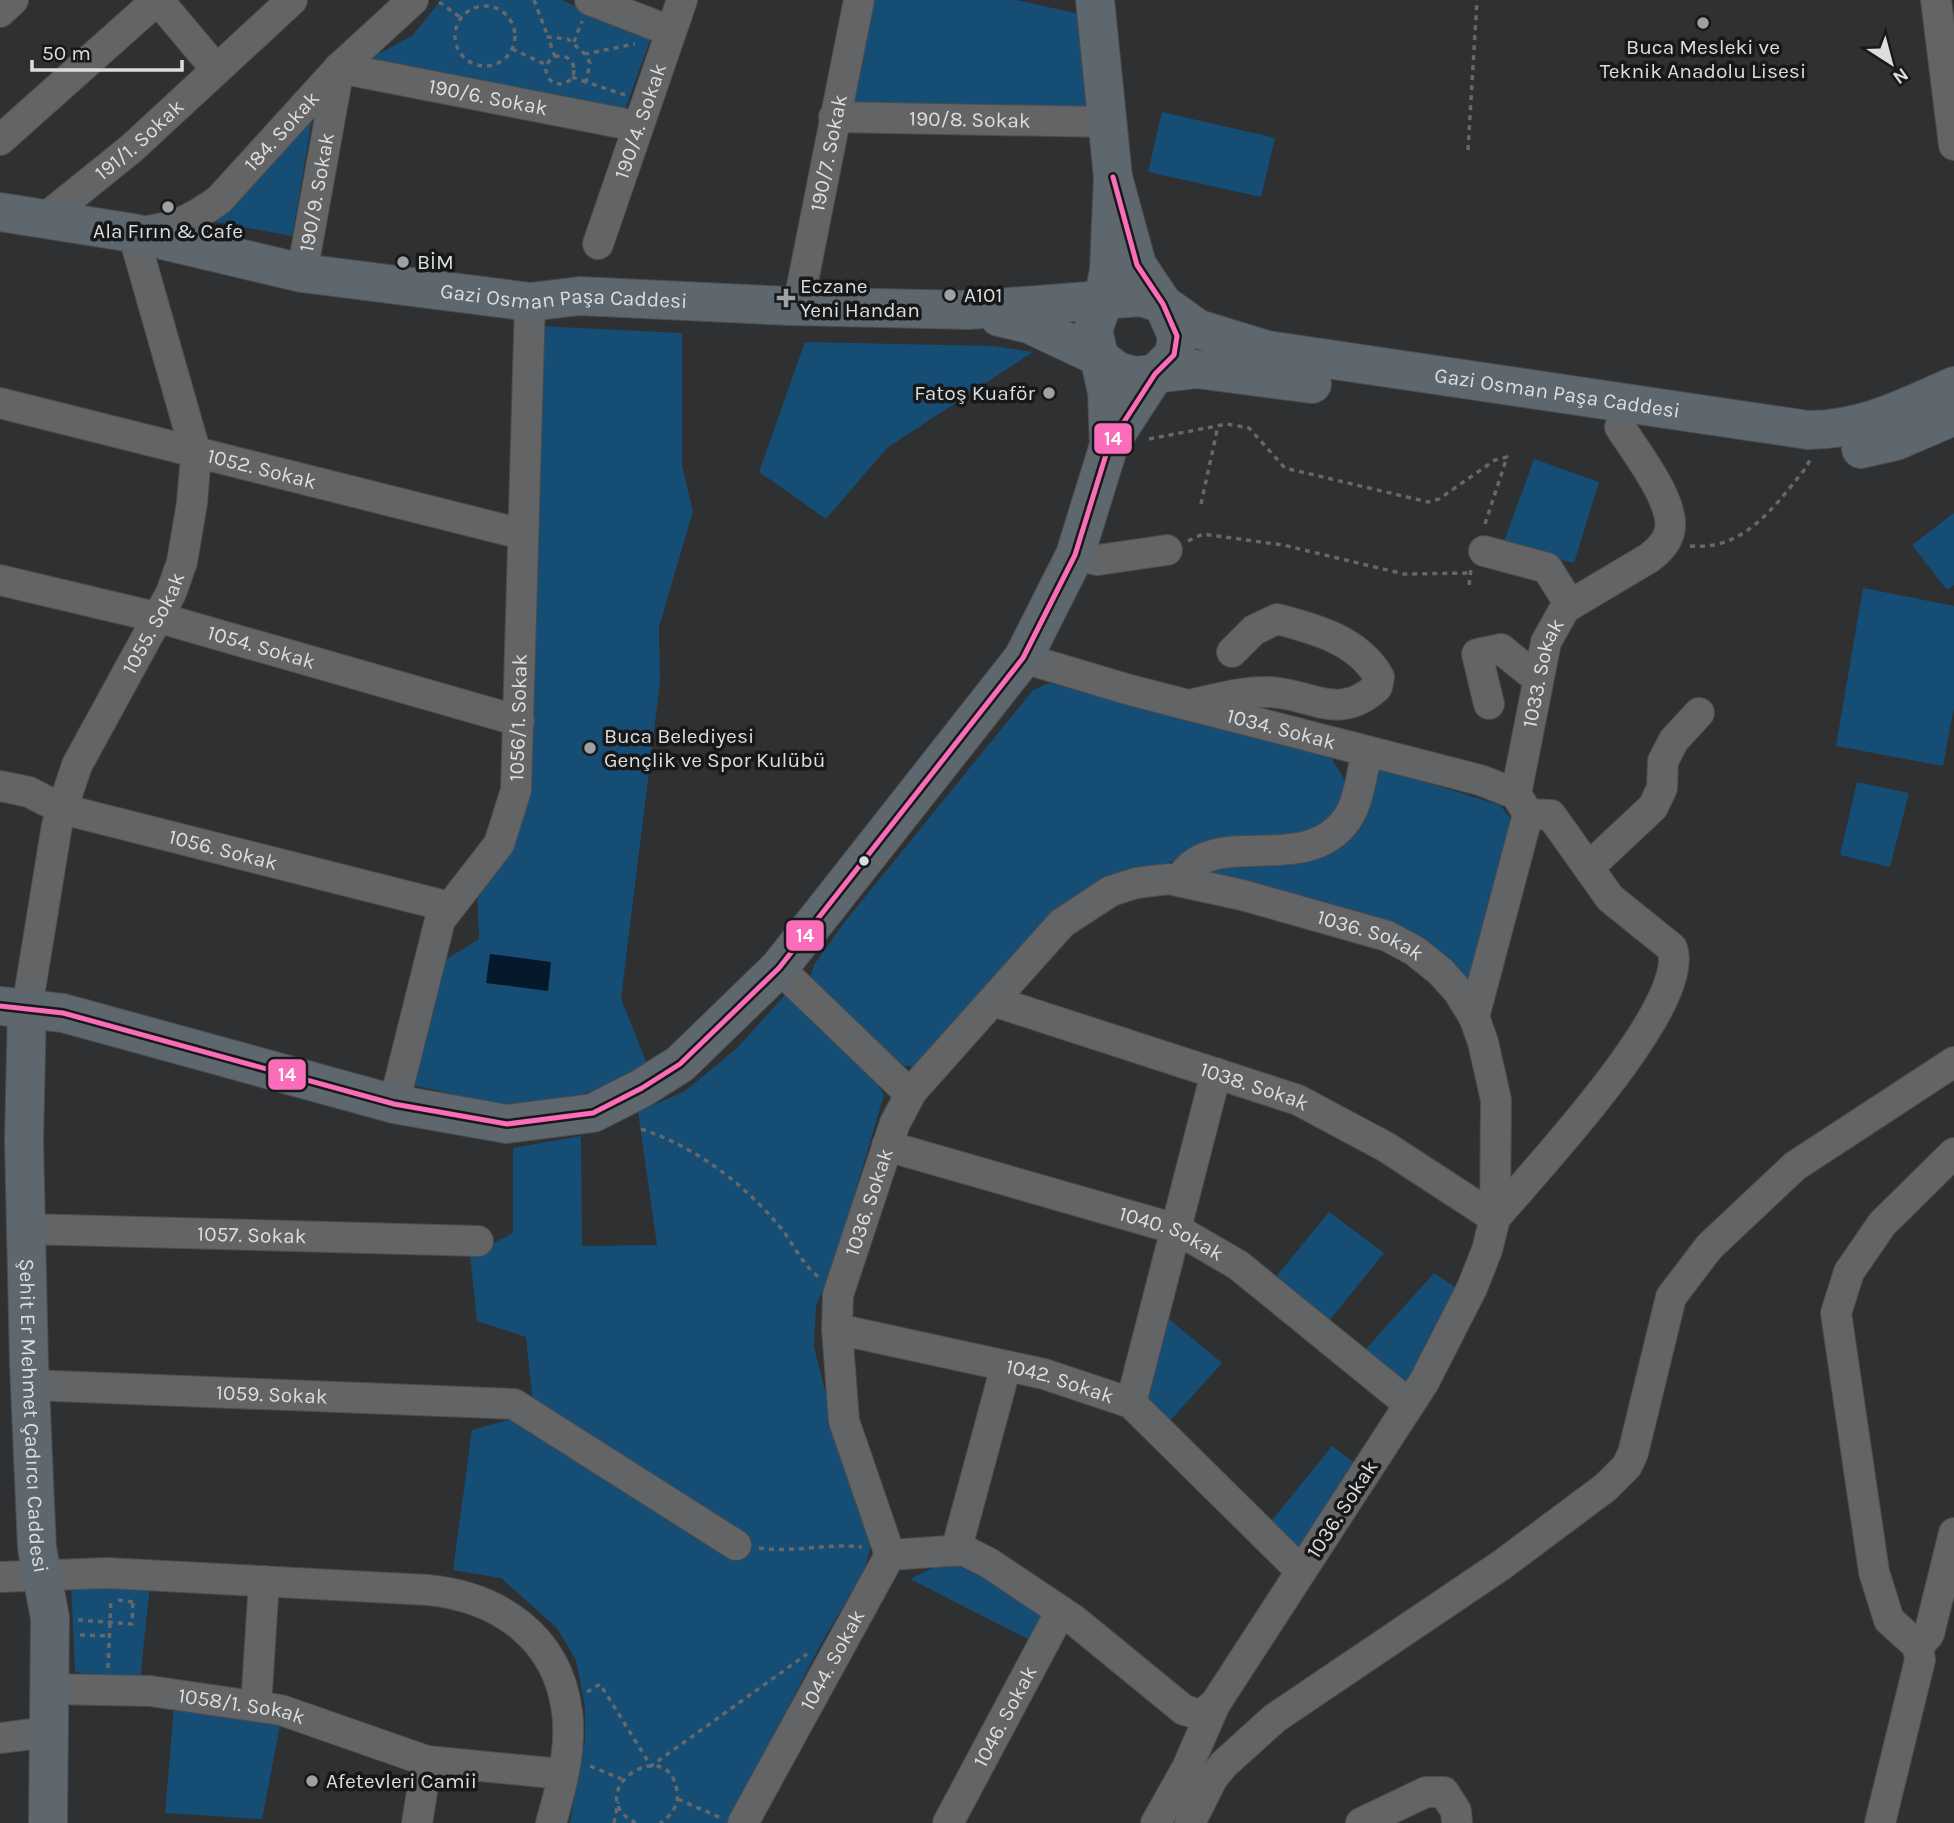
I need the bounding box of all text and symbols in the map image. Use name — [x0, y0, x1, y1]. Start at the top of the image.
marker: Buca Mesleki ve Teknik Anadolu Lisesi — [1695, 15, 1711, 31]
scale bar — [32, 28, 182, 72]
north arrow — [1856, 28, 1926, 98]
place label: Buca Mesleki ve Teknik Anadolu Lisesi — [1600, 35, 1806, 83]
text: 50 m — [42, 41, 91, 65]
street label: 190/4. Sokak — [609, 60, 671, 182]
text: N — [1888, 63, 1912, 89]
street label: 190/6. Sokak — [427, 74, 550, 121]
street label: 184. Sokak — [239, 86, 324, 176]
street label: 190/7. Sokak — [805, 92, 852, 214]
street label: 191/1. Sokak — [90, 94, 189, 185]
street label: 190/8. Sokak — [909, 106, 1031, 133]
street label: 190/9. Sokak — [294, 130, 339, 254]
marker: Ala Fırın & Cafe — [160, 199, 176, 215]
place label: Ala Fırın & Cafe — [93, 219, 243, 243]
place label: BİM — [417, 250, 454, 274]
marker: BİM — [395, 254, 411, 270]
place label: Eczane Yeni Handan — [800, 274, 920, 322]
street label: Gazi Osman Paşa Caddesi — [439, 279, 688, 314]
place label: A101 — [964, 283, 1002, 307]
marker: A101 — [942, 287, 958, 303]
marker: Eczane Yeni Handan — [778, 290, 794, 306]
street label: Gazi Osman Paşa Caddesi — [1433, 363, 1682, 423]
place label: Fatoş Kuaför — [914, 381, 1035, 405]
marker: Fatoş Kuaför — [1041, 385, 1057, 401]
line badge: 14 — [1093, 422, 1133, 455]
text: 14 — [1104, 428, 1123, 450]
street label: 1052. Sokak — [205, 443, 319, 494]
street label: 1055. Sokak — [117, 569, 189, 678]
street label: 1033. Sokak — [1517, 614, 1569, 730]
street label: 1054. Sokak — [205, 620, 318, 674]
street label: 1056/1. Sokak — [504, 653, 532, 782]
street label: 1034. Sokak — [1224, 703, 1339, 755]
place label: Buca Belediyesi Gençlik ve Spor Kulübü — [604, 724, 825, 772]
marker: Buca Belediyesi Gençlik ve Spor Kulübü — [582, 740, 598, 756]
street label: 1056. Sokak — [166, 824, 280, 875]
unlabelled marker — [857, 854, 871, 868]
street label: 1036. Sokak — [1314, 905, 1429, 966]
line badge: 14 — [785, 919, 825, 952]
text: 14 — [796, 925, 815, 947]
street label: 1038. Sokak — [1197, 1057, 1313, 1116]
line badge: 14 — [267, 1058, 307, 1091]
text: 14 — [278, 1064, 297, 1086]
street label: 1036. Sokak — [840, 1145, 898, 1259]
street label: 1040. Sokak — [1116, 1201, 1228, 1266]
street label: 1057. Sokak — [197, 1222, 307, 1248]
street label: Şehit Er Mehmet Çadırcı Caddesi — [15, 1258, 53, 1575]
street label: 1042. Sokak — [1004, 1354, 1117, 1408]
street label: 1059. Sokak — [216, 1380, 328, 1409]
street label: 1036. Sokak — [1301, 1455, 1383, 1562]
street label: 1044. Sokak — [795, 1605, 870, 1714]
street label: 1046. Sokak — [968, 1661, 1042, 1771]
street label: 1058/1. Sokak — [177, 1683, 309, 1730]
place label: Afetevleri Camii — [326, 1769, 477, 1793]
marker: Afetevleri Camii — [304, 1773, 320, 1789]

